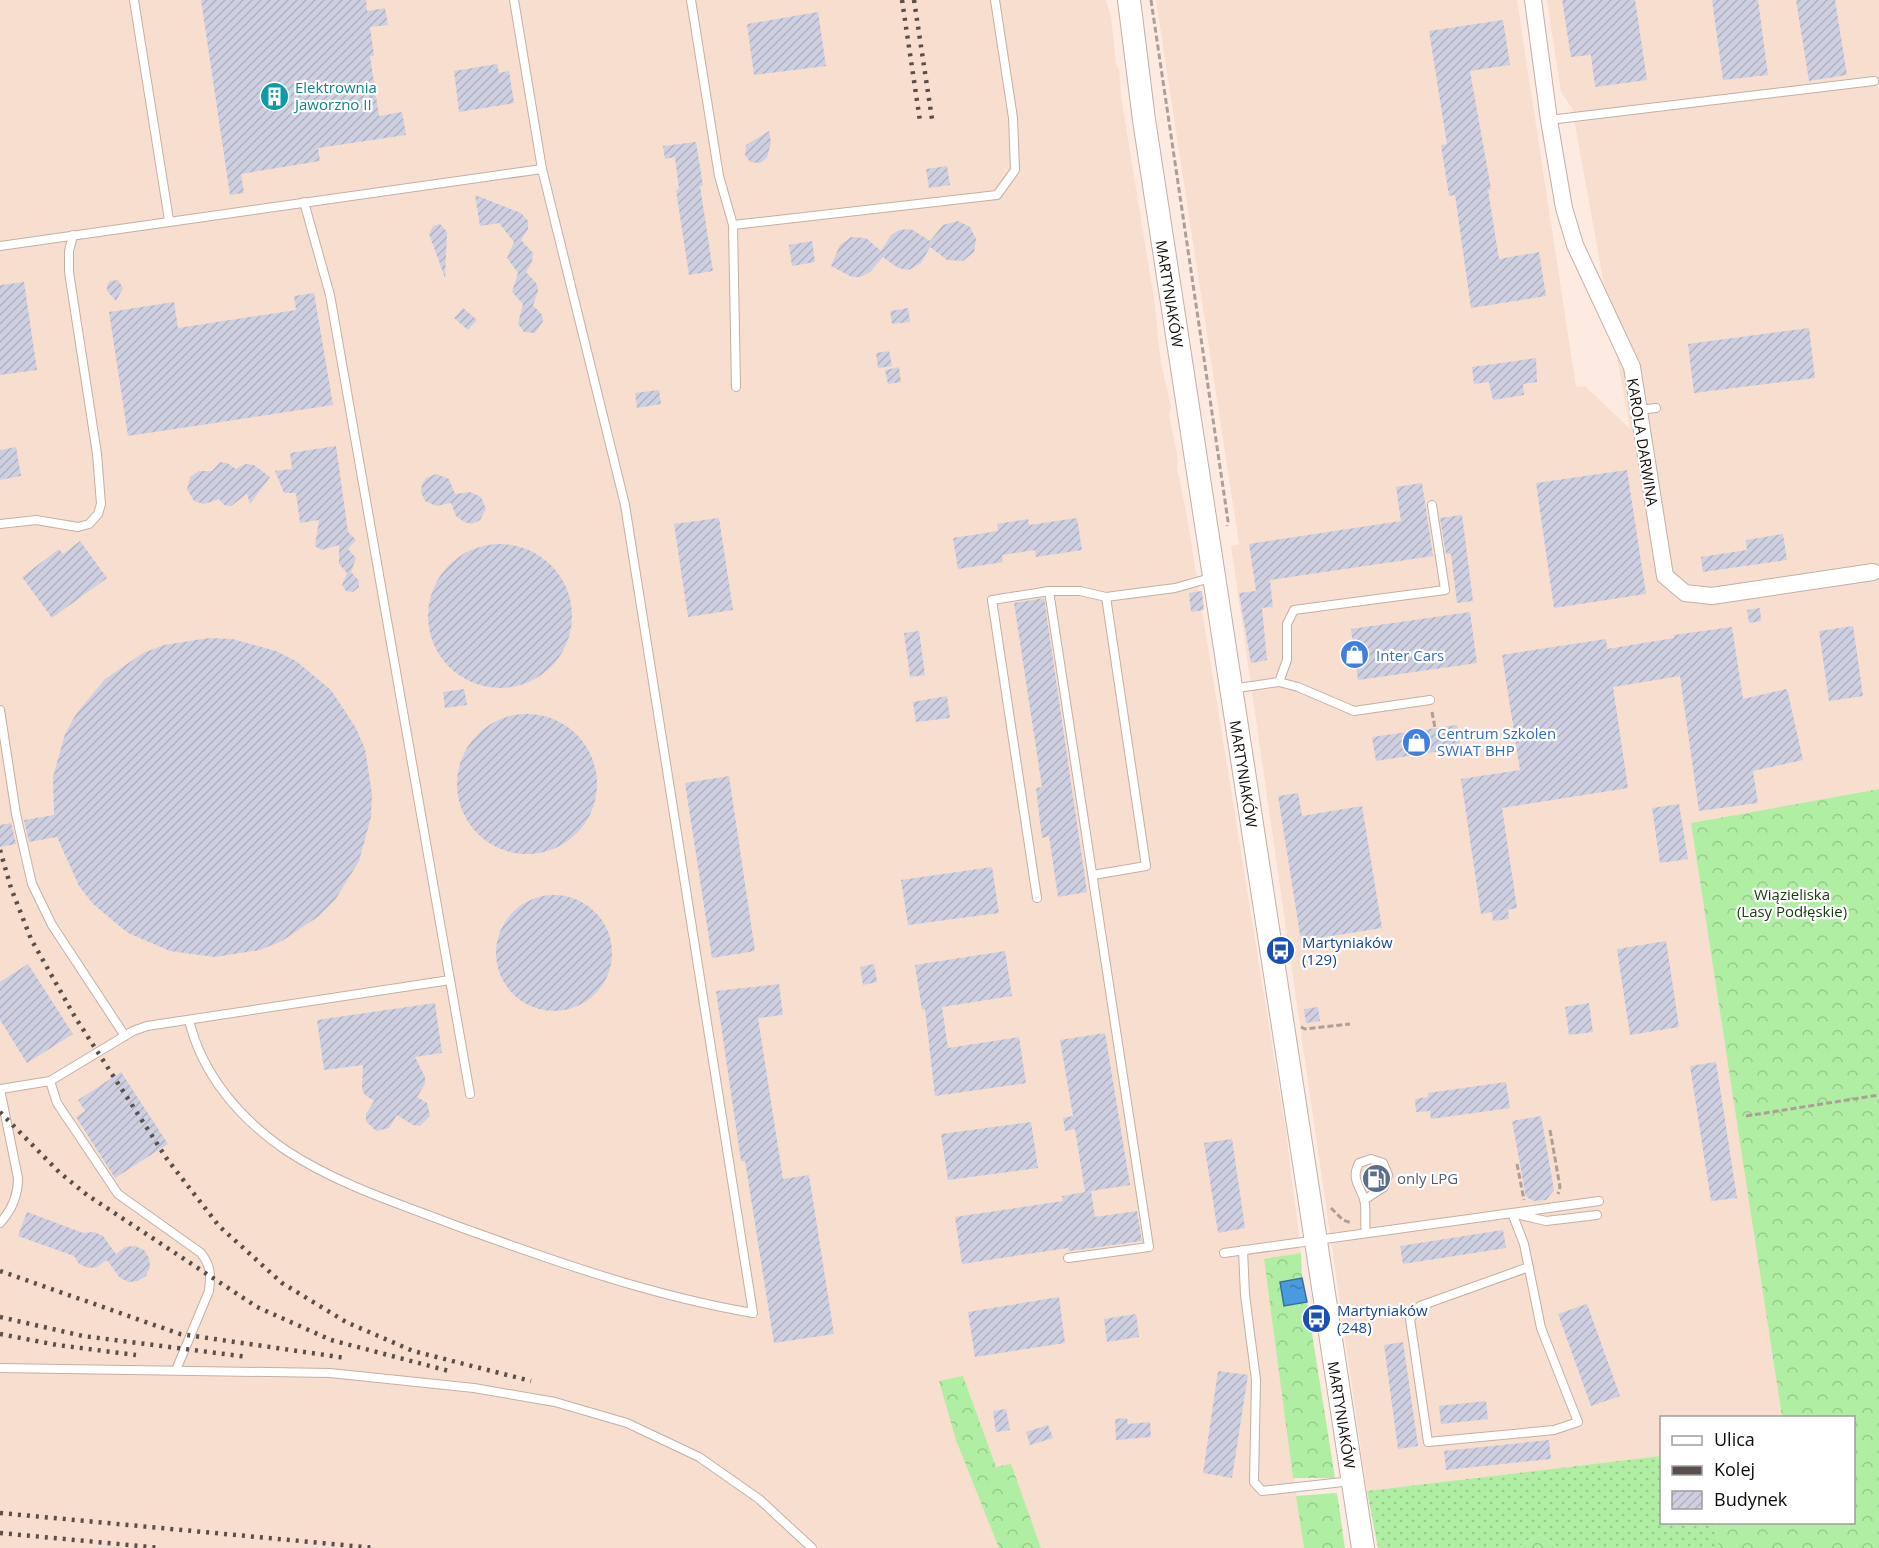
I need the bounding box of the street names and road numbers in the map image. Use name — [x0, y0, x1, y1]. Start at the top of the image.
street label: MARTYNIAKÓW — [1152, 239, 1188, 349]
street label: KAROLA DARWINA — [1623, 377, 1663, 508]
street label: MARTYNIAKÓW — [1226, 719, 1262, 829]
street label: MARTYNIAKÓW — [1324, 1360, 1360, 1470]

